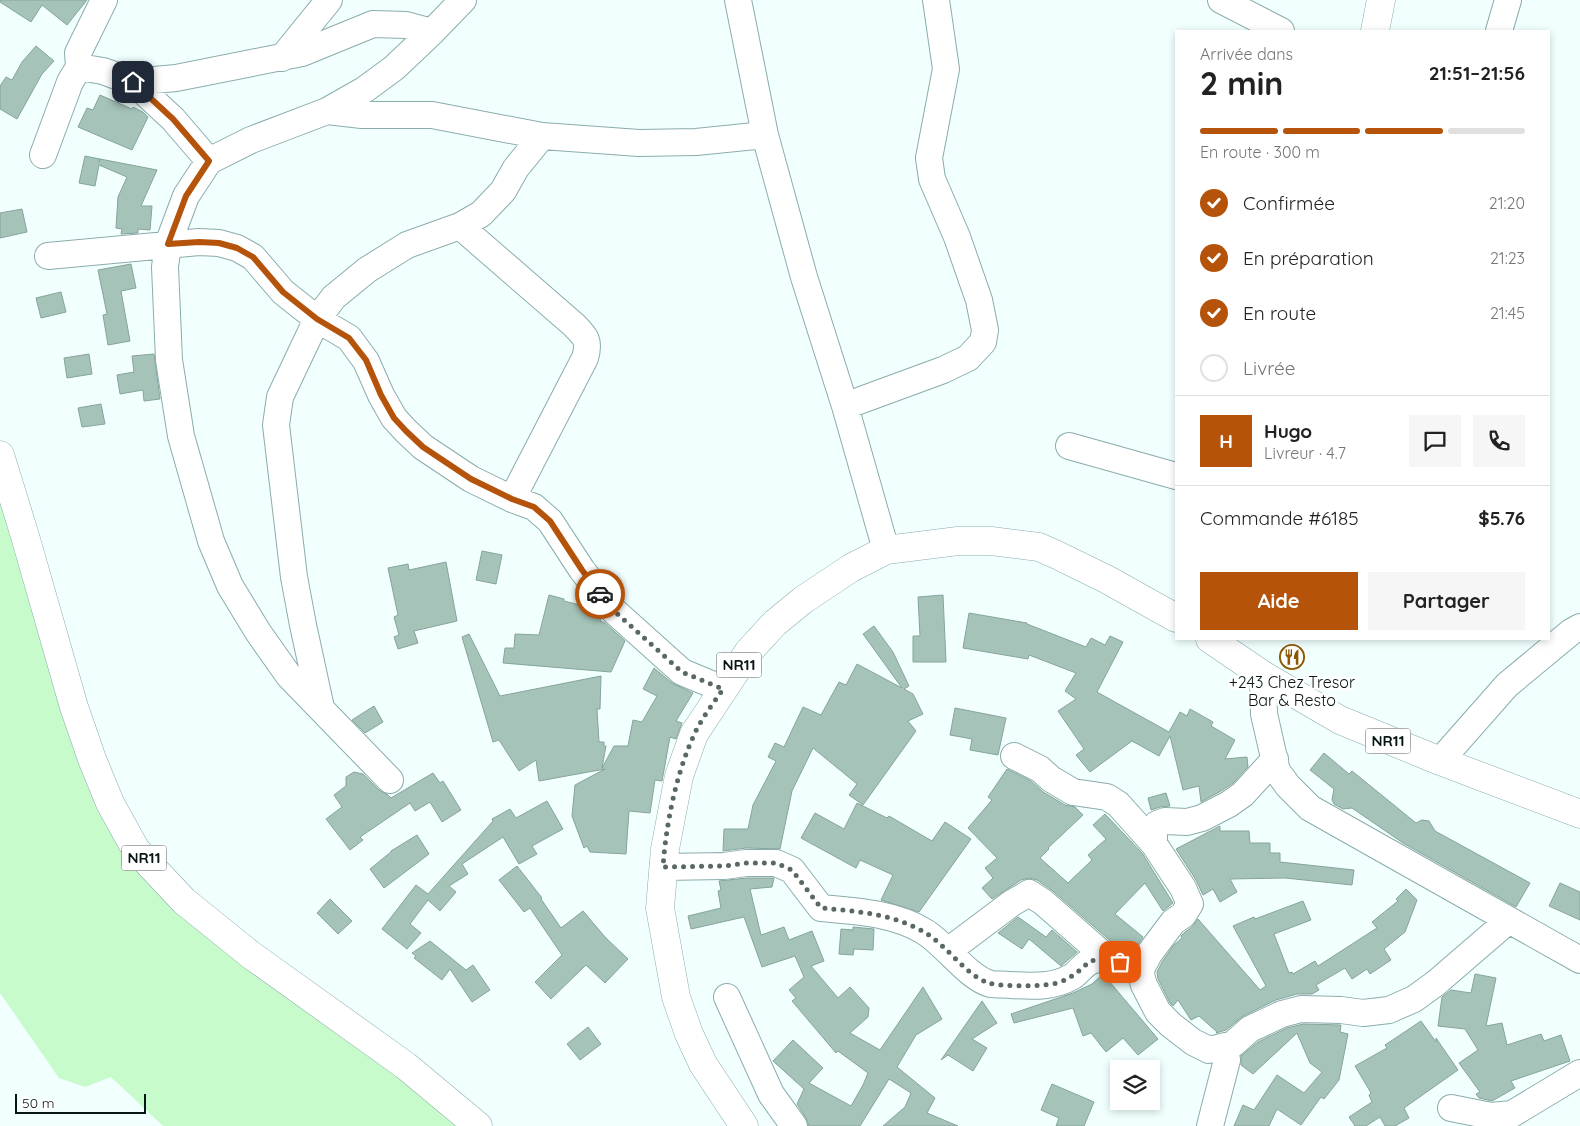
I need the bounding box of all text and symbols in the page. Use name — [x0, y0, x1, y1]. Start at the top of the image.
text: Arrivée dans — [1200, 44, 1293, 64]
pin — [112, 61, 154, 103]
text: 21:51–21:56 — [1429, 61, 1525, 85]
text: 2 min — [1200, 63, 1283, 103]
icon: home — [119, 68, 147, 96]
text: En route · 300 m — [1200, 142, 1320, 162]
icon: check — [1200, 189, 1228, 217]
text: Confirmée — [1243, 191, 1335, 215]
text: 21:20 — [1489, 193, 1525, 213]
icon: check — [1200, 244, 1228, 272]
text: En préparation — [1243, 246, 1374, 270]
text: 21:23 — [1490, 248, 1525, 268]
icon: check — [1200, 299, 1228, 327]
text: En route — [1243, 301, 1316, 325]
text: 21:45 — [1490, 303, 1525, 323]
text: Livrée — [1243, 356, 1296, 380]
button: chat — [1409, 415, 1461, 467]
button: phone — [1473, 415, 1525, 467]
text: Hugo — [1264, 419, 1312, 443]
text: H — [1219, 429, 1233, 453]
text: Livreur · 4.7 — [1264, 443, 1346, 463]
text: Commande #6185 — [1200, 506, 1359, 530]
text: $5.76 — [1478, 506, 1525, 530]
courier — [575, 569, 625, 619]
button: Aide — [1200, 572, 1358, 630]
button: Partager — [1368, 572, 1525, 630]
icon: car — [586, 580, 614, 608]
restaurant icon: +243 Chez Tresor Bar & Resto — [1279, 644, 1305, 670]
road number: NR11 — [716, 652, 762, 678]
place label: +243 Chez Tresor Bar & Resto — [1229, 672, 1355, 710]
road number: NR11 — [1366, 728, 1410, 754]
road number: NR11 — [122, 846, 166, 870]
pin — [1099, 941, 1141, 983]
icon: bag — [1106, 948, 1134, 976]
map controls — [1110, 1060, 1160, 1110]
button: layers — [1110, 1060, 1160, 1110]
scale bar — [15, 1091, 146, 1114]
text: 50 m — [22, 1094, 55, 1112]

